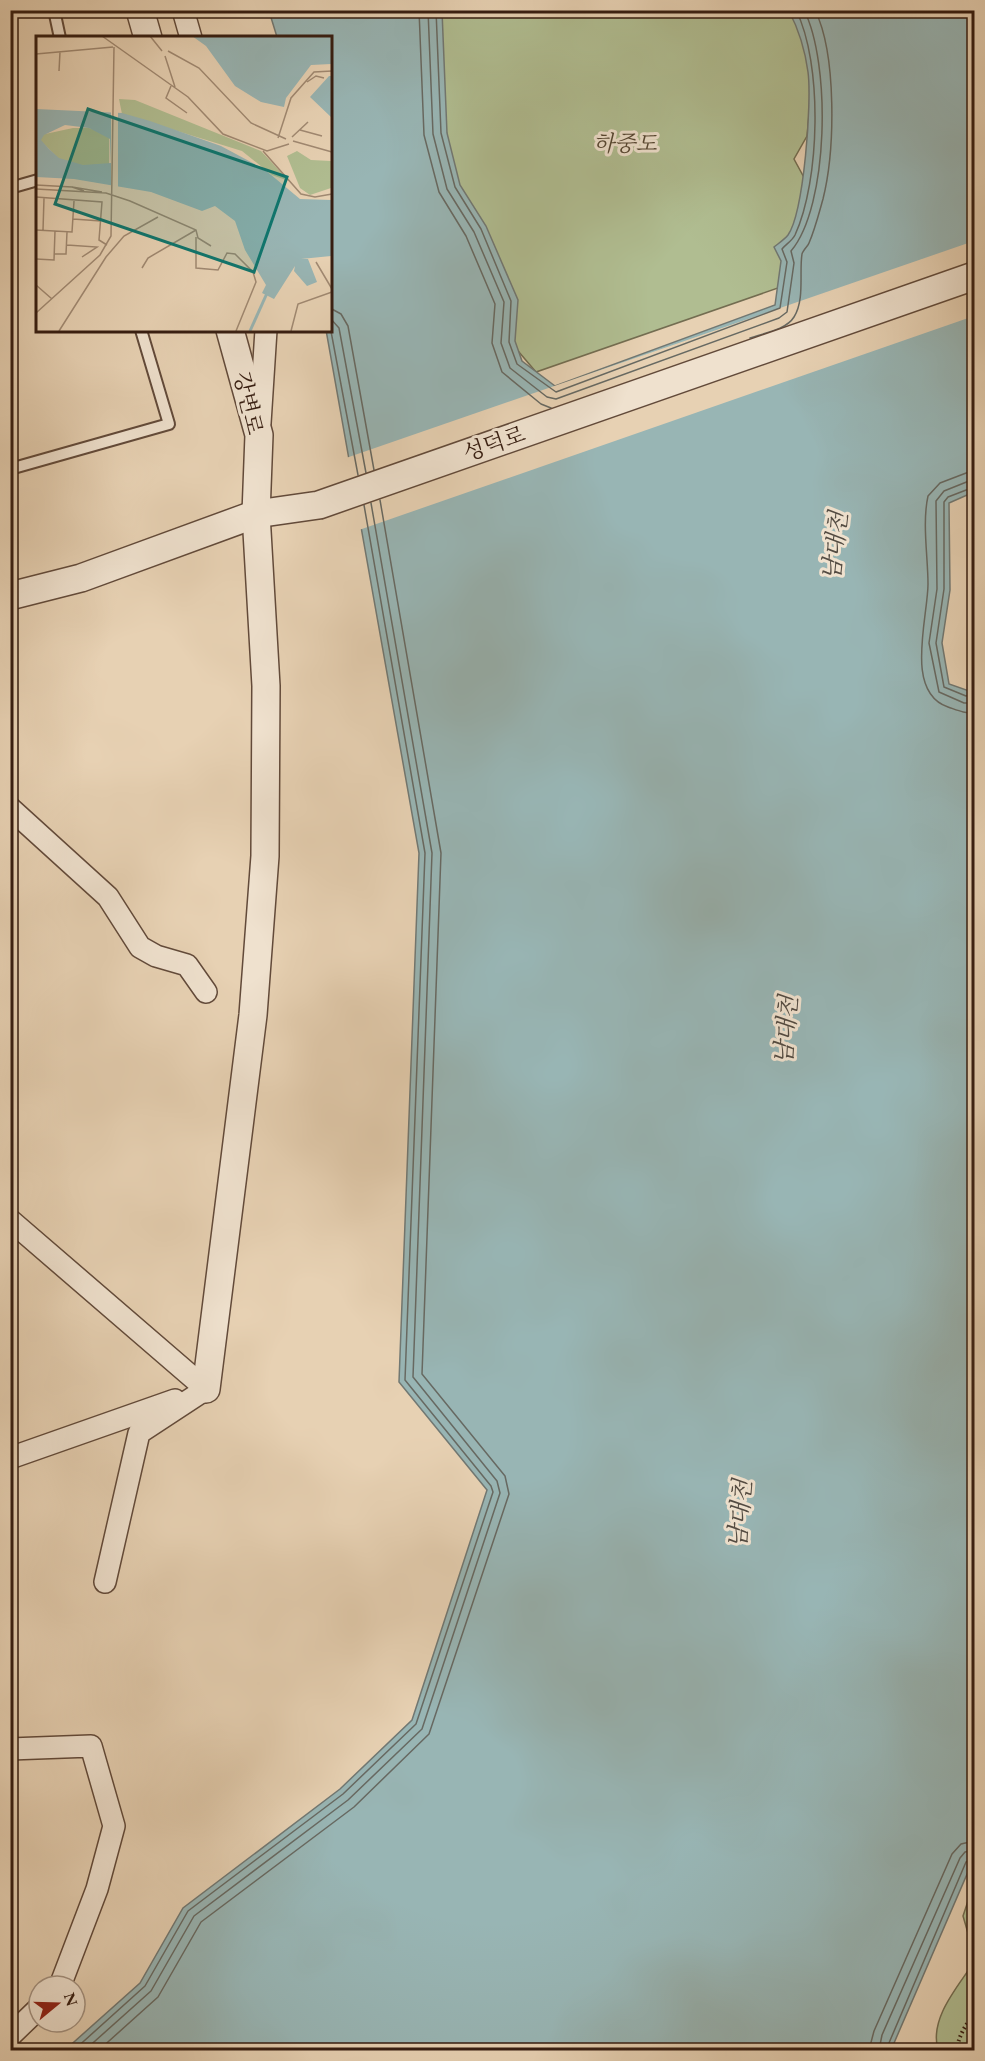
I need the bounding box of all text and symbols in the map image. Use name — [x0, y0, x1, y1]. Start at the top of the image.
inset map — [36, 36, 332, 332]
park label: 하중도 — [593, 129, 658, 158]
street label: 강변로 — [227, 369, 270, 437]
street label: 성덕로 — [459, 419, 529, 468]
water label: 남대천 — [815, 508, 854, 582]
water label: 남대천 — [767, 992, 804, 1066]
water label: 남대천 — [721, 1476, 758, 1550]
north arrow — [27, 1974, 87, 2034]
text: N — [59, 1990, 83, 2009]

